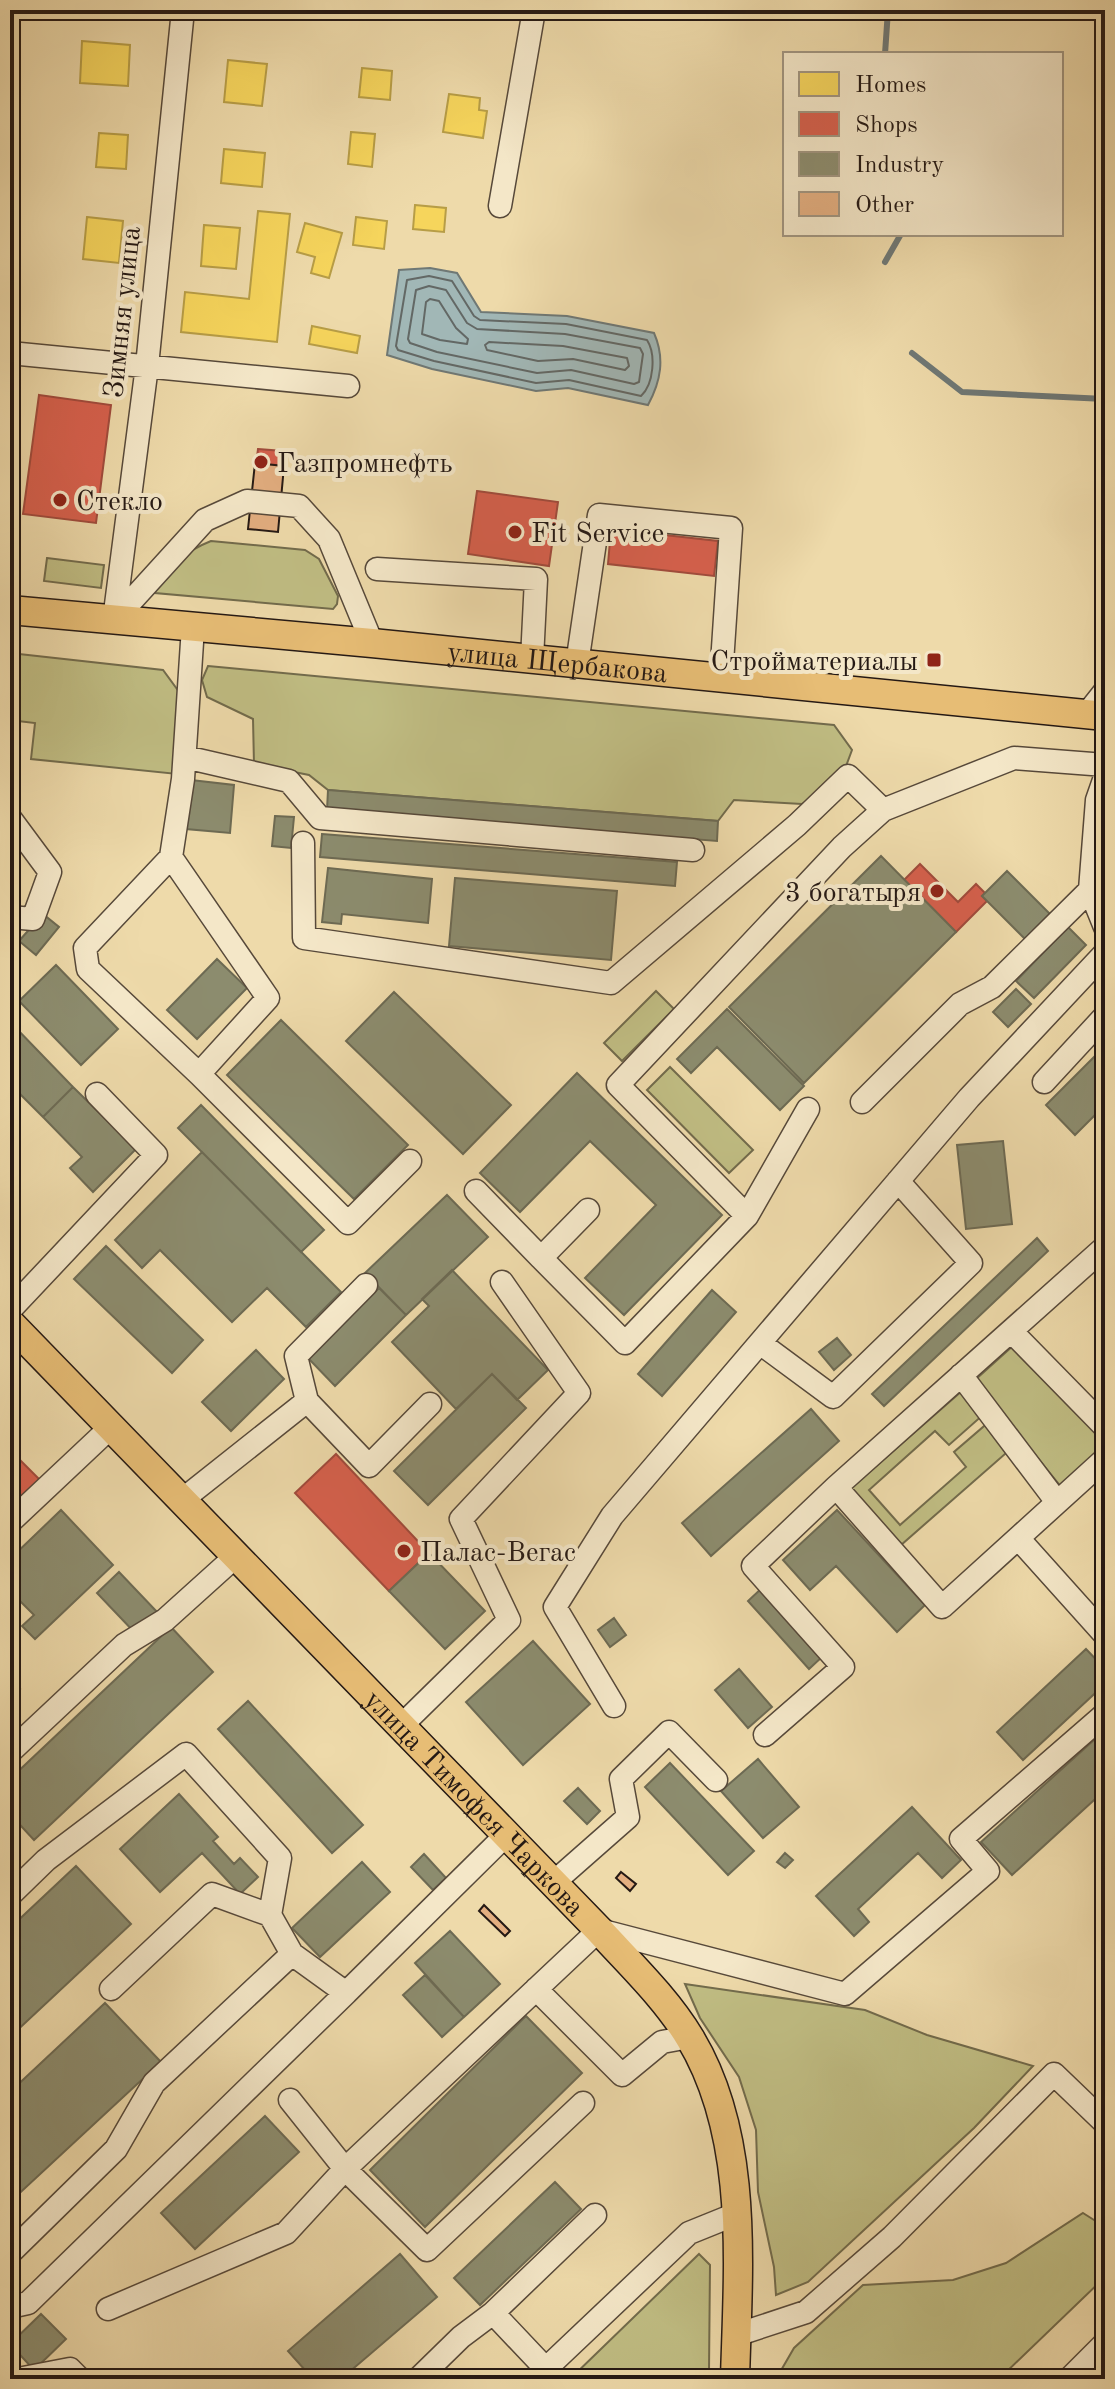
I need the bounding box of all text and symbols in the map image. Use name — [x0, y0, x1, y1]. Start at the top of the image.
legend — [783, 52, 1063, 236]
text: Homes — [855, 74, 926, 98]
text: Shops — [855, 114, 918, 138]
text: Industry — [855, 154, 944, 178]
text: Other — [855, 194, 914, 218]
street label: Зимняя улица — [101, 225, 147, 400]
place label: Газпромнефть — [277, 451, 453, 479]
marker: Газпромнефть — [252, 453, 270, 471]
place label: Стекло — [76, 489, 163, 517]
marker: Стекло — [51, 491, 69, 509]
place label: Fit Service — [531, 521, 664, 549]
marker: Fit Service — [506, 523, 524, 541]
street label: улица Щербакова — [446, 640, 669, 689]
place label: Стройматериалы — [711, 649, 918, 677]
marker: Стройматериалы — [925, 651, 943, 669]
place label: 3 богатыря — [785, 880, 921, 908]
marker: 3 богатыря — [928, 882, 946, 900]
place label: Палас-Вегас — [420, 1540, 576, 1568]
marker: Палас-Вегас — [395, 1542, 413, 1560]
street label: улица Тимофея Чаркова — [358, 1686, 589, 1923]

